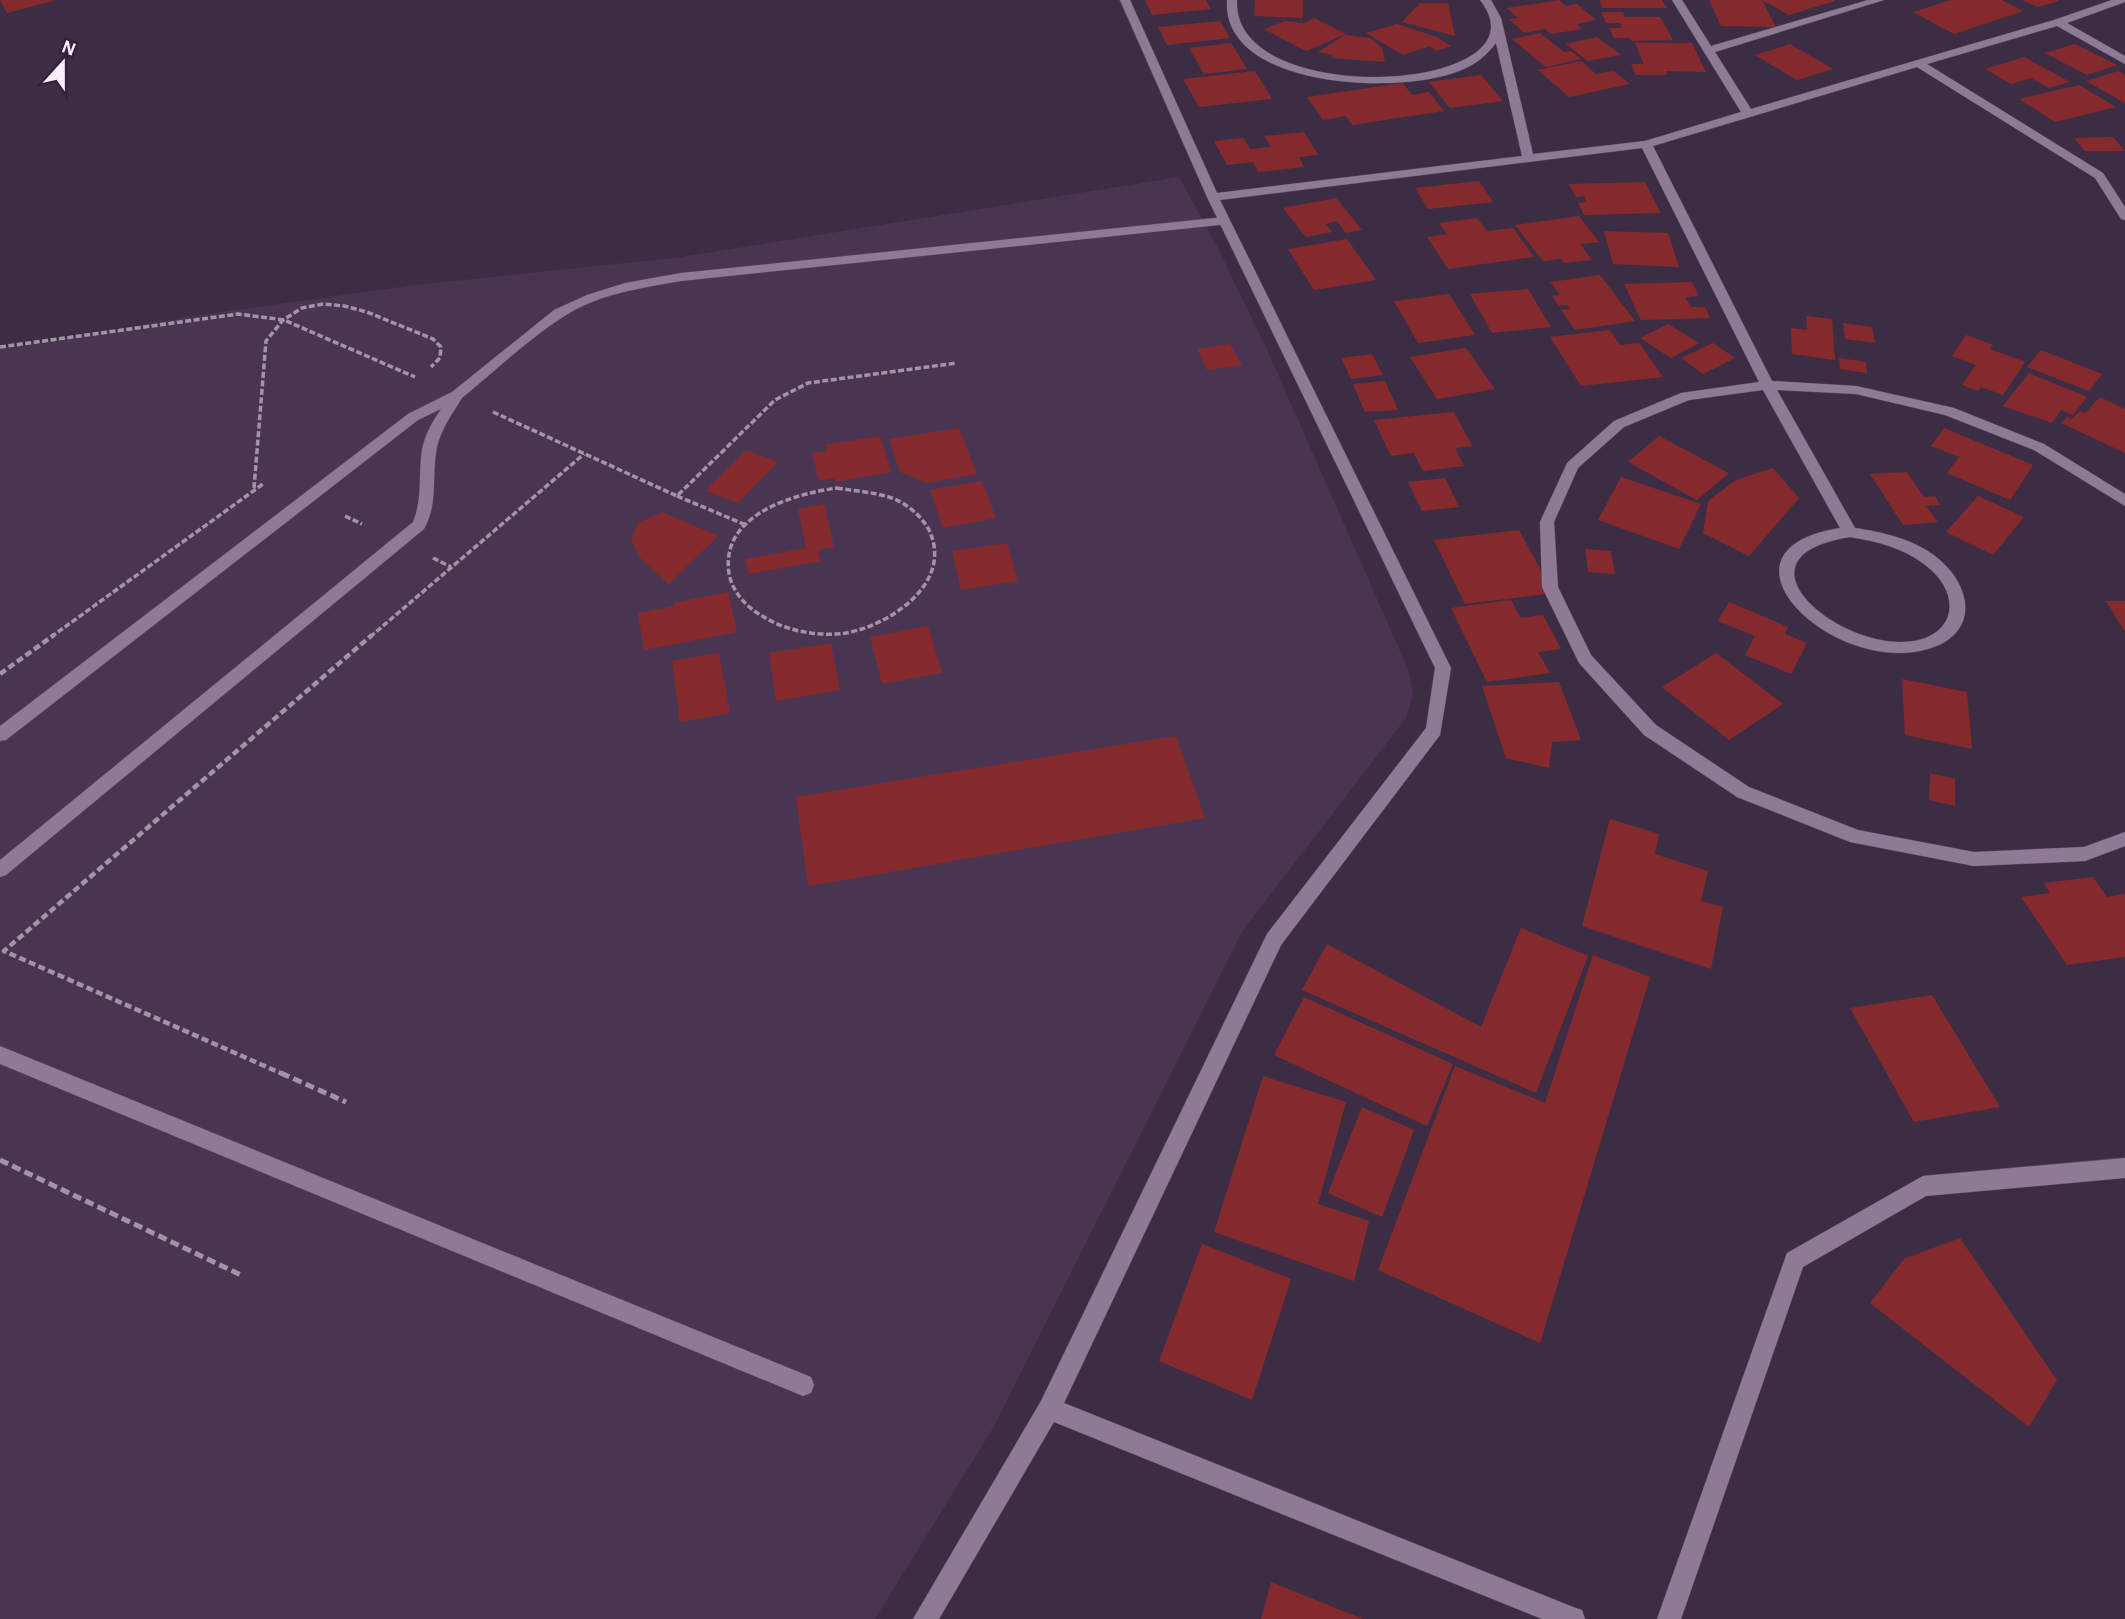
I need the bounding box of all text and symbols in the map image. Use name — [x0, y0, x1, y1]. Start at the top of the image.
north arrow — [28, 28, 98, 98]
text: N — [59, 37, 78, 60]

